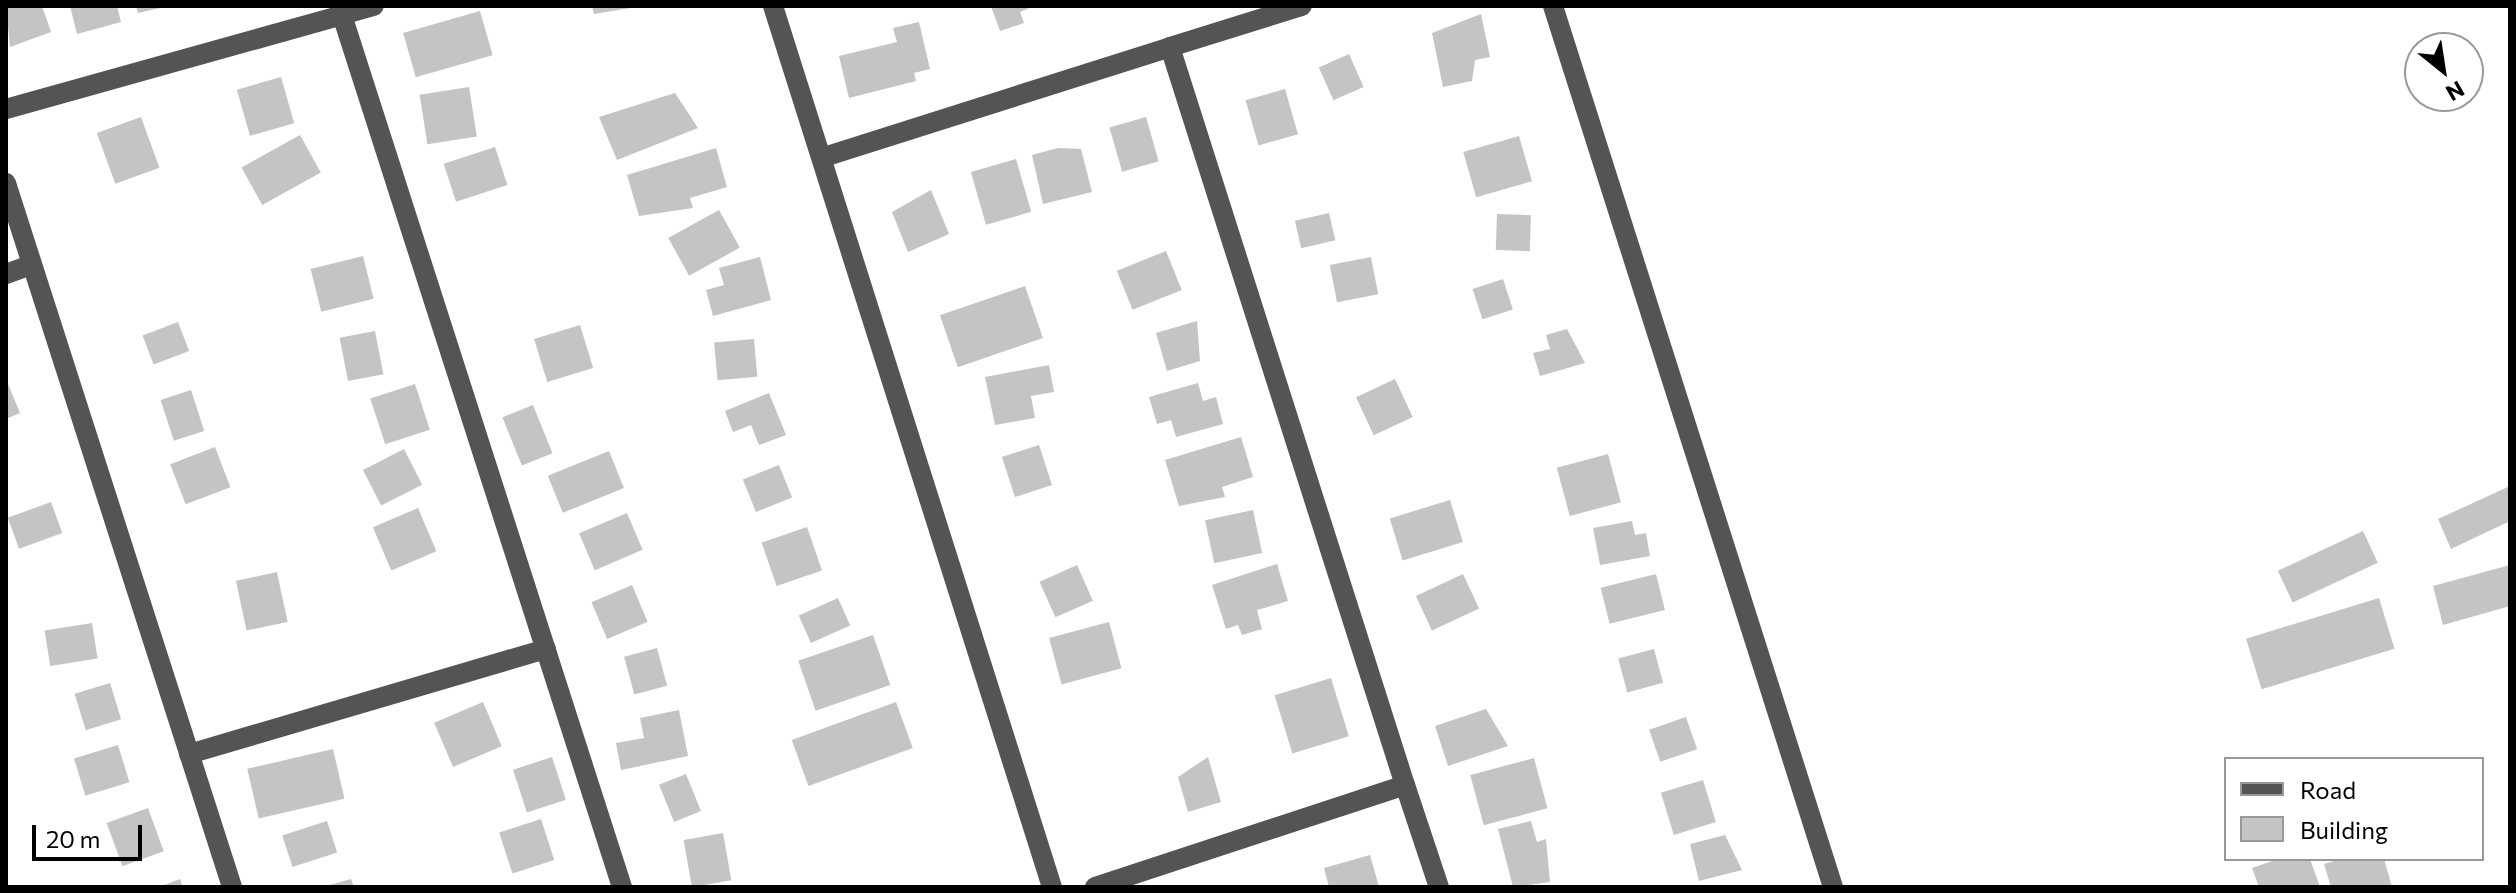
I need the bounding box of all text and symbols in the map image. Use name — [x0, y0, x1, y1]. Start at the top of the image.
north arrow — [2404, 32, 2484, 112]
text: N — [2441, 76, 2469, 107]
legend — [2224, 757, 2484, 861]
text: Road — [2300, 775, 2356, 804]
scale bar — [36, 809, 146, 859]
text: Building — [2300, 815, 2388, 844]
text: 20 m — [46, 824, 100, 853]

